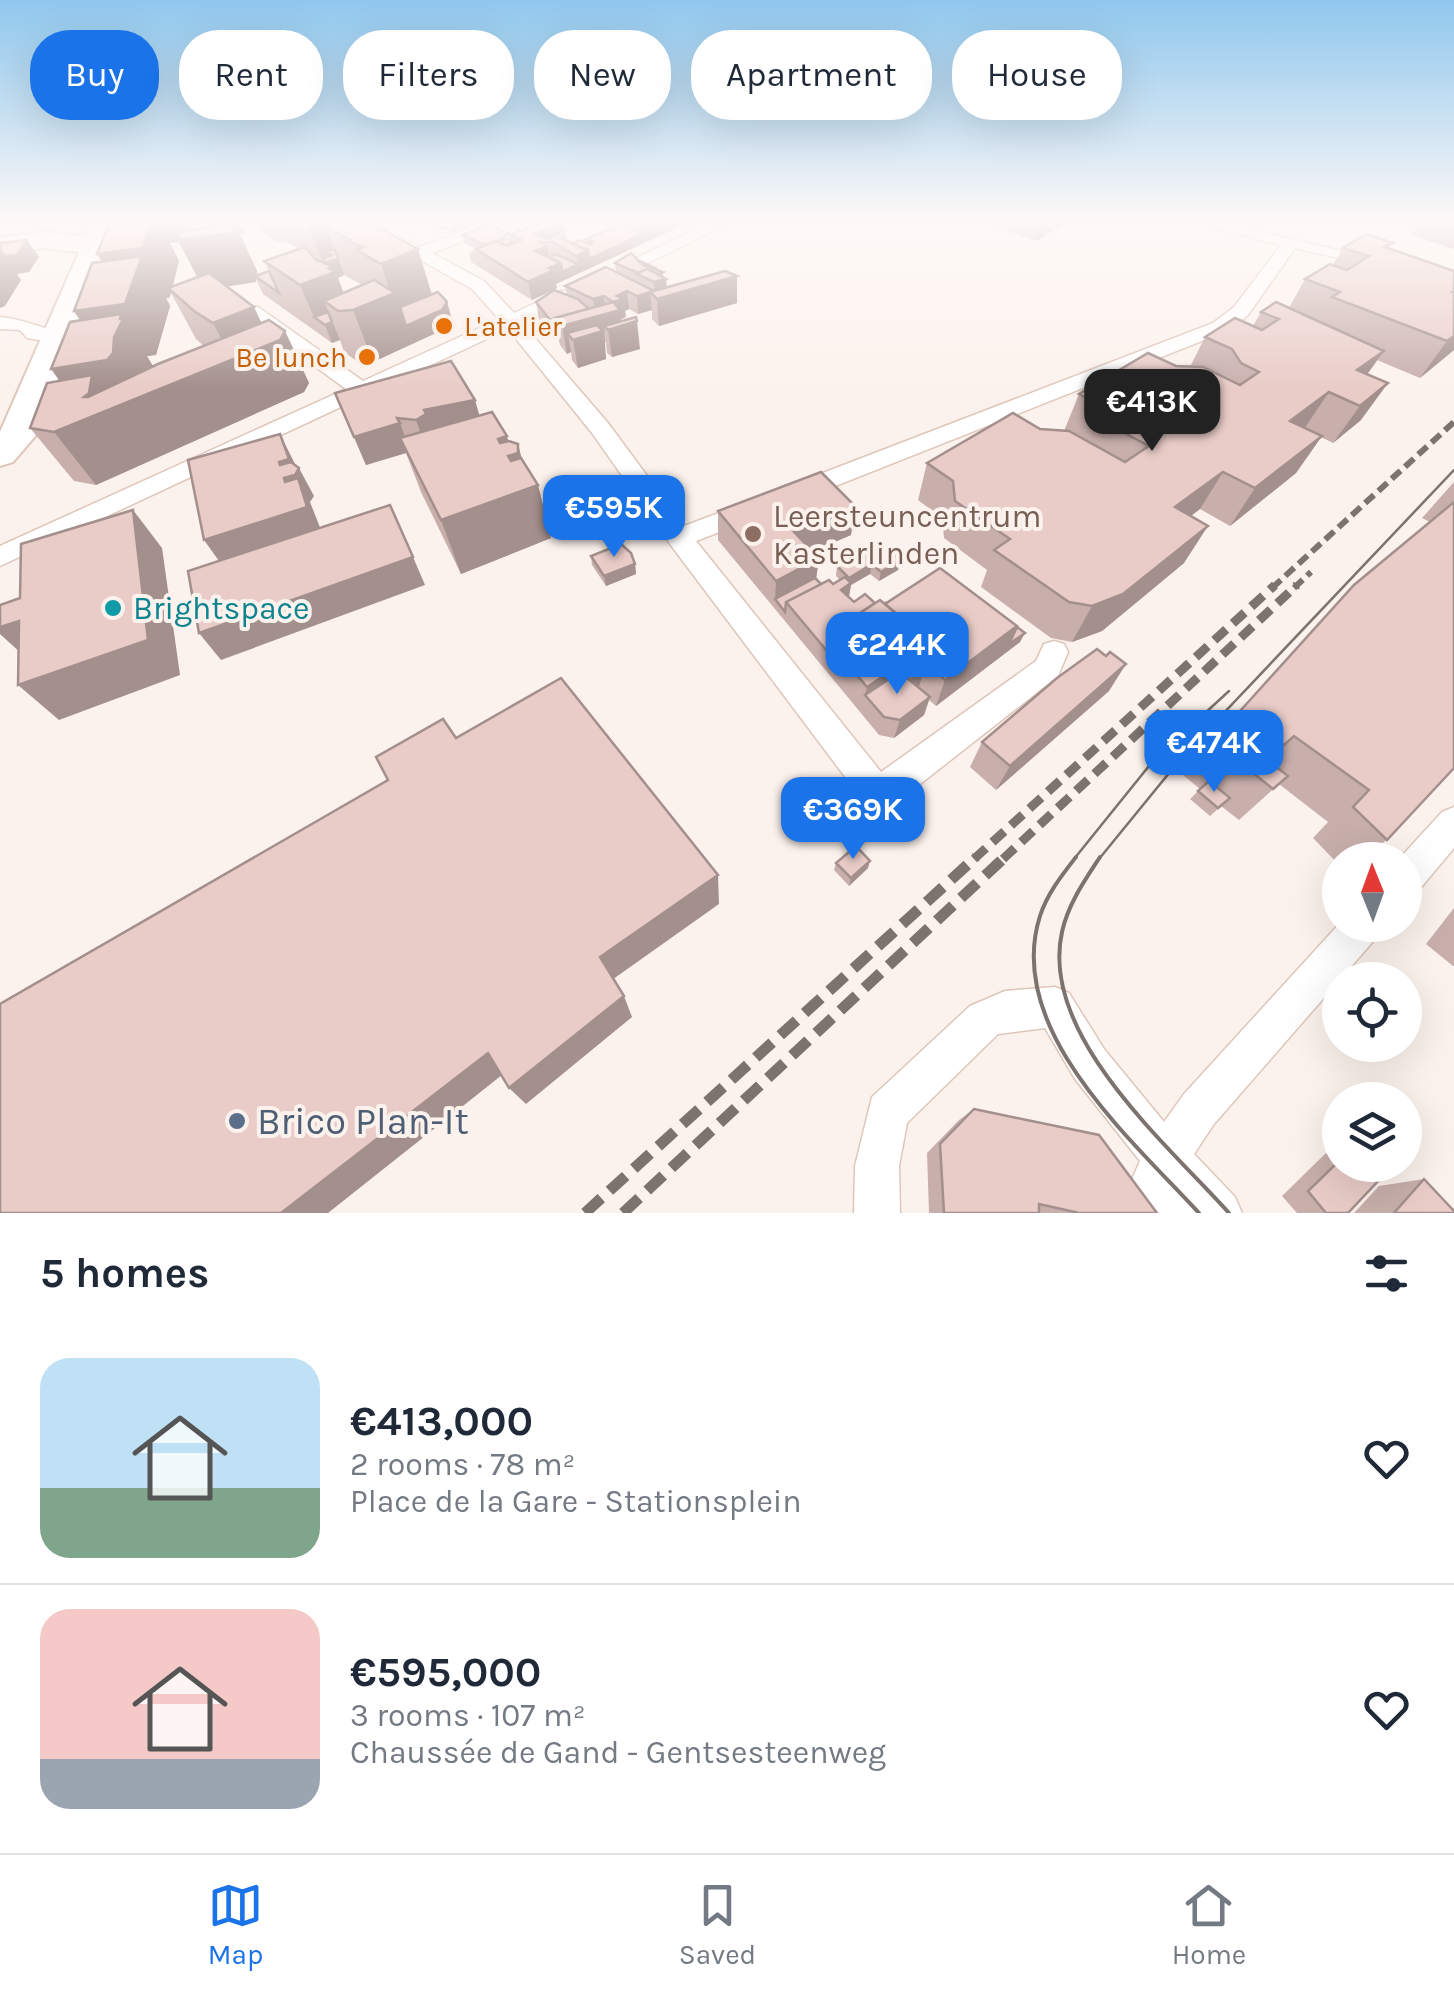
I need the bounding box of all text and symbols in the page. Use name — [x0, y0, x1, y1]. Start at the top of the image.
chip: Buy — [30, 30, 159, 120]
chip: Rent — [179, 30, 323, 120]
chip: Filters — [343, 30, 514, 120]
chip: New — [534, 30, 671, 120]
chip: Apartment — [691, 30, 932, 120]
chip: House — [952, 30, 1122, 120]
place label: L'atelier — [464, 310, 563, 343]
marker: L'atelier — [433, 315, 455, 337]
place label: Be lunch — [236, 341, 347, 374]
marker: Be lunch — [356, 346, 378, 368]
pin: €413K — [1082, 369, 1222, 454]
text: €413K — [1106, 383, 1198, 420]
pin: €595K — [544, 475, 684, 560]
text: €595K — [565, 489, 663, 526]
place label: Leersteuncentrum Kasterlinden — [773, 498, 1042, 572]
marker: Leersteuncentrum Kasterlinden — [742, 523, 764, 545]
place label: Brightspace — [133, 590, 309, 627]
marker: Brightspace — [102, 597, 124, 619]
pin: €244K — [827, 612, 967, 697]
text: €244K — [848, 626, 946, 663]
pin: €474K — [1144, 710, 1284, 795]
text: €474K — [1166, 724, 1262, 761]
pin: €369K — [783, 777, 923, 862]
text: €369K — [803, 791, 903, 828]
north arrow — [1322, 842, 1422, 942]
map controls — [1322, 842, 1422, 1182]
button: locate — [1322, 962, 1422, 1062]
button: layers — [1322, 1082, 1422, 1182]
place label: Brico Plan-It — [257, 1099, 469, 1144]
marker: Brico Plan-It — [226, 1110, 248, 1132]
icon: filters — [1359, 1246, 1414, 1301]
text: 5 homes — [40, 1248, 209, 1298]
text: €413,000 — [350, 1396, 533, 1446]
icon: home — [120, 1398, 240, 1518]
icon: heart — [1359, 1431, 1414, 1486]
text: 2 rooms · 78 m² — [350, 1446, 575, 1483]
text: Place de la Gare - Stationsplein — [350, 1483, 802, 1520]
text: €595,000 — [350, 1647, 541, 1697]
icon: home — [120, 1649, 240, 1769]
icon: heart — [1359, 1682, 1414, 1737]
text: 3 rooms · 107 m² — [350, 1697, 586, 1734]
text: Chaussée de Gand - Gentsesteenweg — [350, 1734, 886, 1771]
tab: Map — [208, 1878, 263, 1971]
tab: Saved — [679, 1878, 756, 1971]
tab: Home — [1172, 1878, 1246, 1971]

